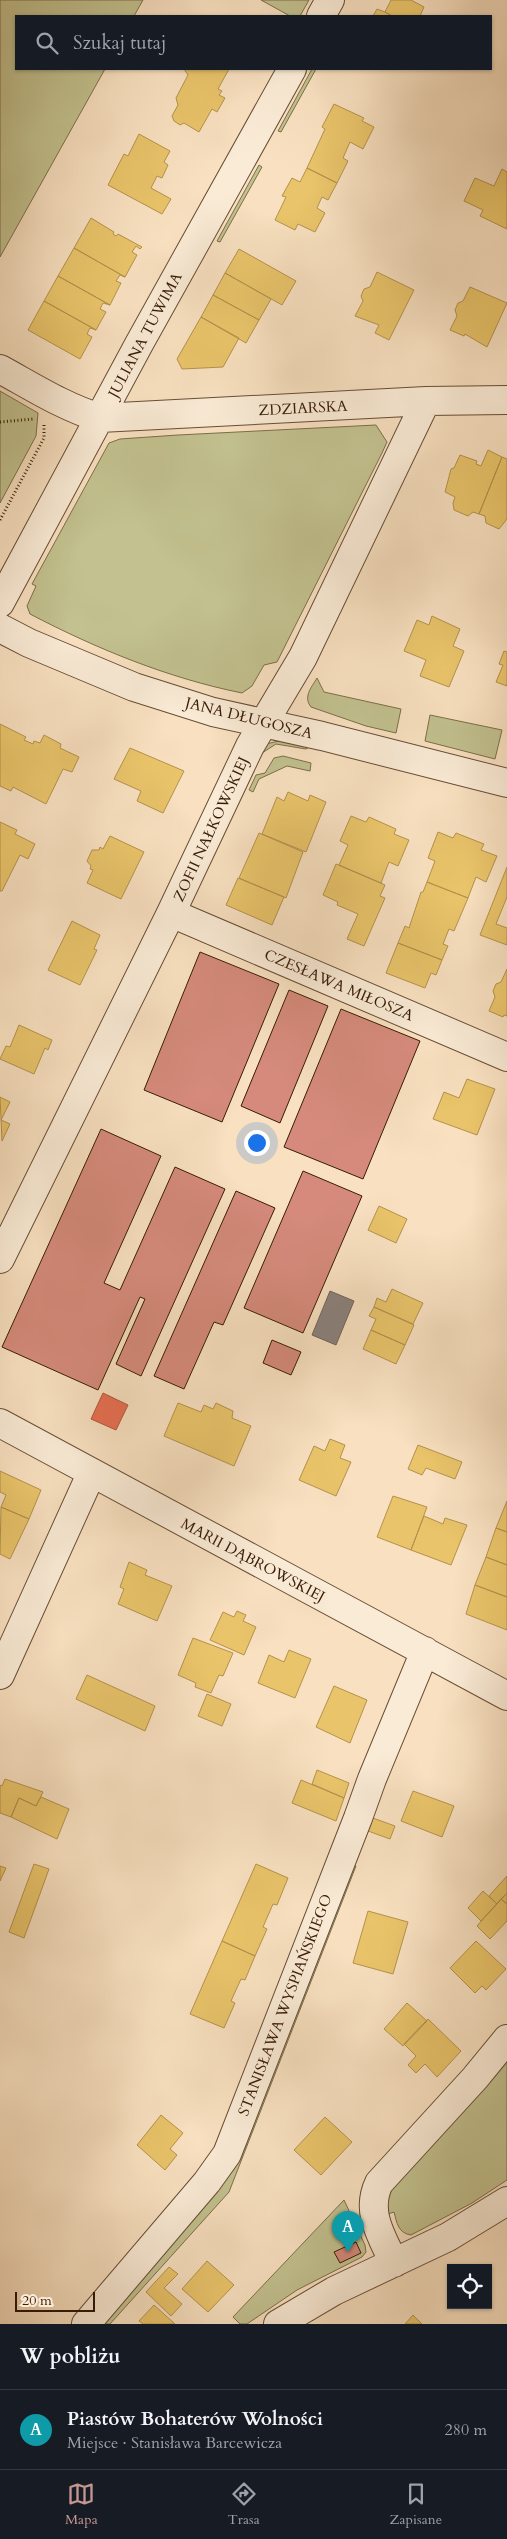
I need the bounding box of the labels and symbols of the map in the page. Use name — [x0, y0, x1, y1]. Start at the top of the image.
street label: JULIANA TUWIMA — [103, 268, 187, 403]
street label: ZDZIARSKA — [258, 396, 348, 420]
street label: JANA DŁUGOSZA — [181, 692, 315, 744]
street label: ZOFII NAŁKOWSKIEJ — [169, 753, 253, 905]
street label: CZESŁAWA MIŁOSZA — [261, 945, 417, 1026]
your location — [244, 1130, 270, 1156]
street label: MARII DĄBROWSKIEJ — [177, 1513, 329, 1607]
street label: STANISŁAWA WYSPIAŃSKIEGO — [233, 1891, 337, 2119]
pin: A — [332, 2211, 364, 2252]
scale bar — [15, 2289, 95, 2312]

